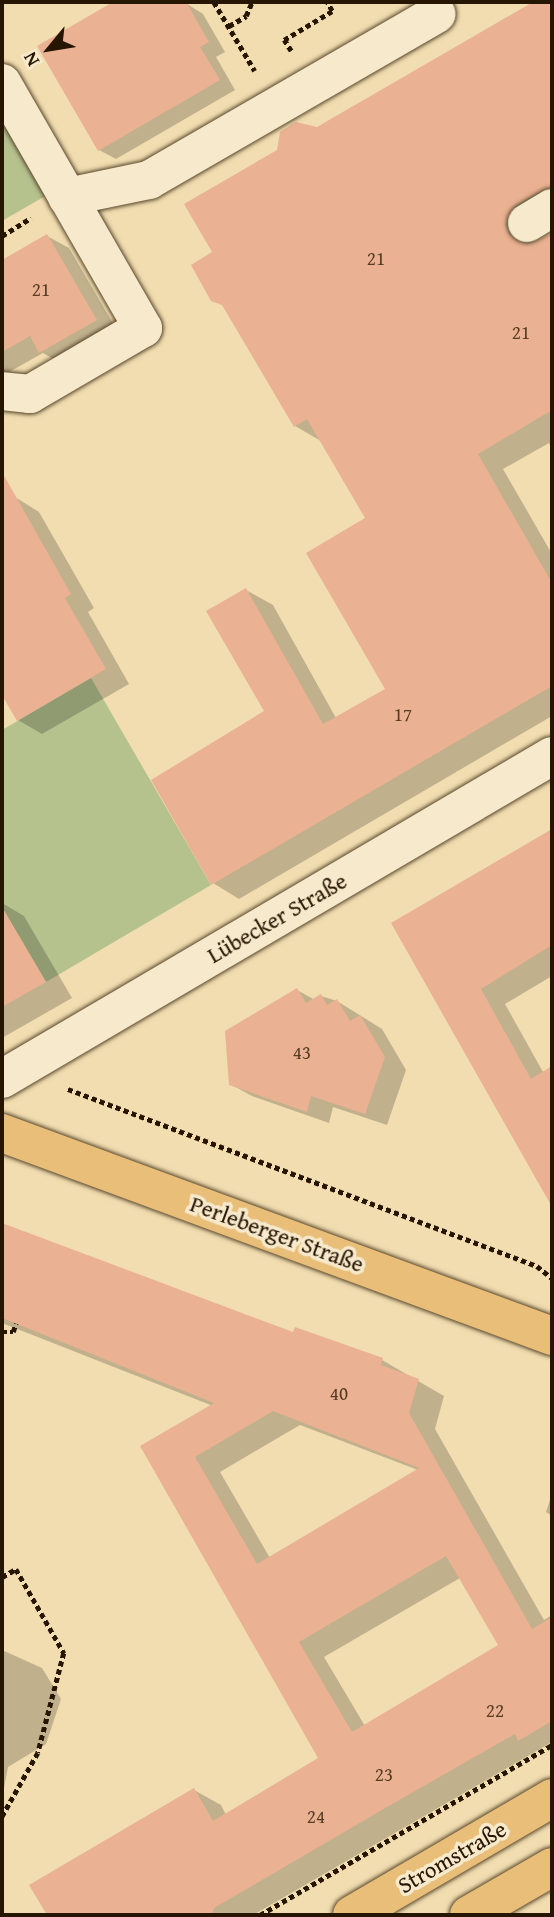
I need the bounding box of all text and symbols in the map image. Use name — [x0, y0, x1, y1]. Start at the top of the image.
north arrow — [14, 14, 84, 84]
text: N — [16, 47, 46, 72]
house number: 21 — [367, 248, 385, 270]
house number: 21 — [32, 279, 50, 301]
house number: 21 — [512, 322, 530, 344]
house number: 17 — [394, 704, 412, 726]
street label: Lübecker Straße — [202, 867, 352, 969]
house number: 43 — [293, 1042, 311, 1064]
street label: Perleberger Straße — [186, 1190, 368, 1278]
house number: 40 — [330, 1383, 348, 1405]
house number: 22 — [486, 1700, 504, 1722]
house number: 23 — [375, 1764, 393, 1786]
house number: 24 — [307, 1806, 325, 1828]
street label: Stromstraße — [393, 1815, 511, 1899]

